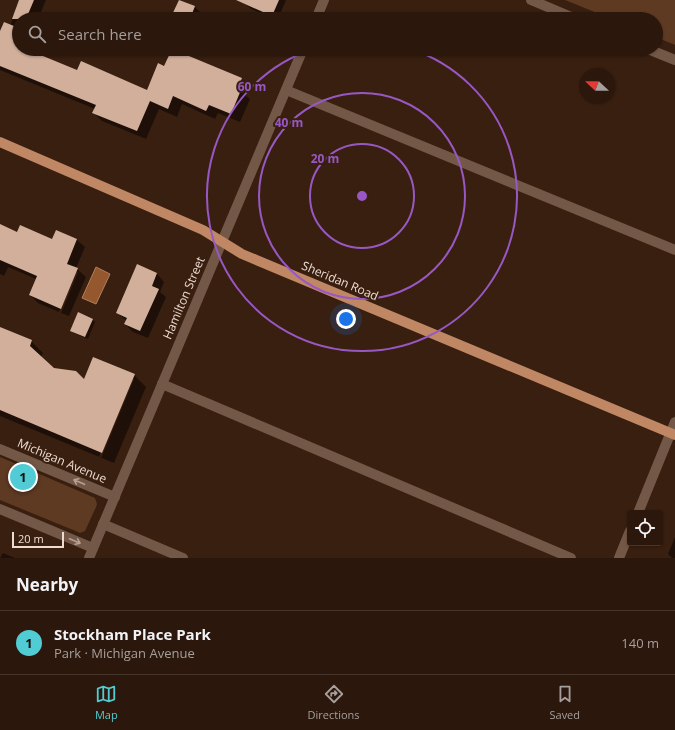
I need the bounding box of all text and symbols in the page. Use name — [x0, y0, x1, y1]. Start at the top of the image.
search box — [12, 12, 663, 56]
icon: search — [26, 23, 48, 45]
text: Search here — [58, 24, 142, 44]
north arrow — [579, 68, 615, 104]
text: 60 m — [238, 78, 266, 95]
text: 40 m — [275, 114, 303, 131]
text: 20 m — [311, 150, 339, 167]
centre of rings — [355, 189, 369, 203]
street label: Hamilton Street — [158, 254, 209, 342]
street label: Sheridan Road — [299, 257, 381, 304]
your location — [336, 309, 356, 329]
street label: Michigan Avenue — [15, 434, 110, 487]
pin: 1 — [10, 462, 36, 492]
one-way arrow — [73, 478, 85, 486]
map controls — [627, 510, 663, 546]
button: locate — [627, 510, 663, 546]
scale bar — [12, 530, 64, 549]
text: 20 m — [18, 531, 44, 546]
one-way arrow — [68, 537, 80, 545]
text: Nearby — [16, 573, 78, 596]
text: Stockham Place Park — [54, 624, 211, 644]
text: 1 — [25, 634, 33, 652]
text: 140 m — [621, 634, 659, 652]
text: Park · Michigan Avenue — [54, 644, 195, 662]
tab: Map — [95, 683, 118, 722]
tab: Directions — [308, 683, 360, 722]
tab: Saved — [549, 683, 580, 722]

